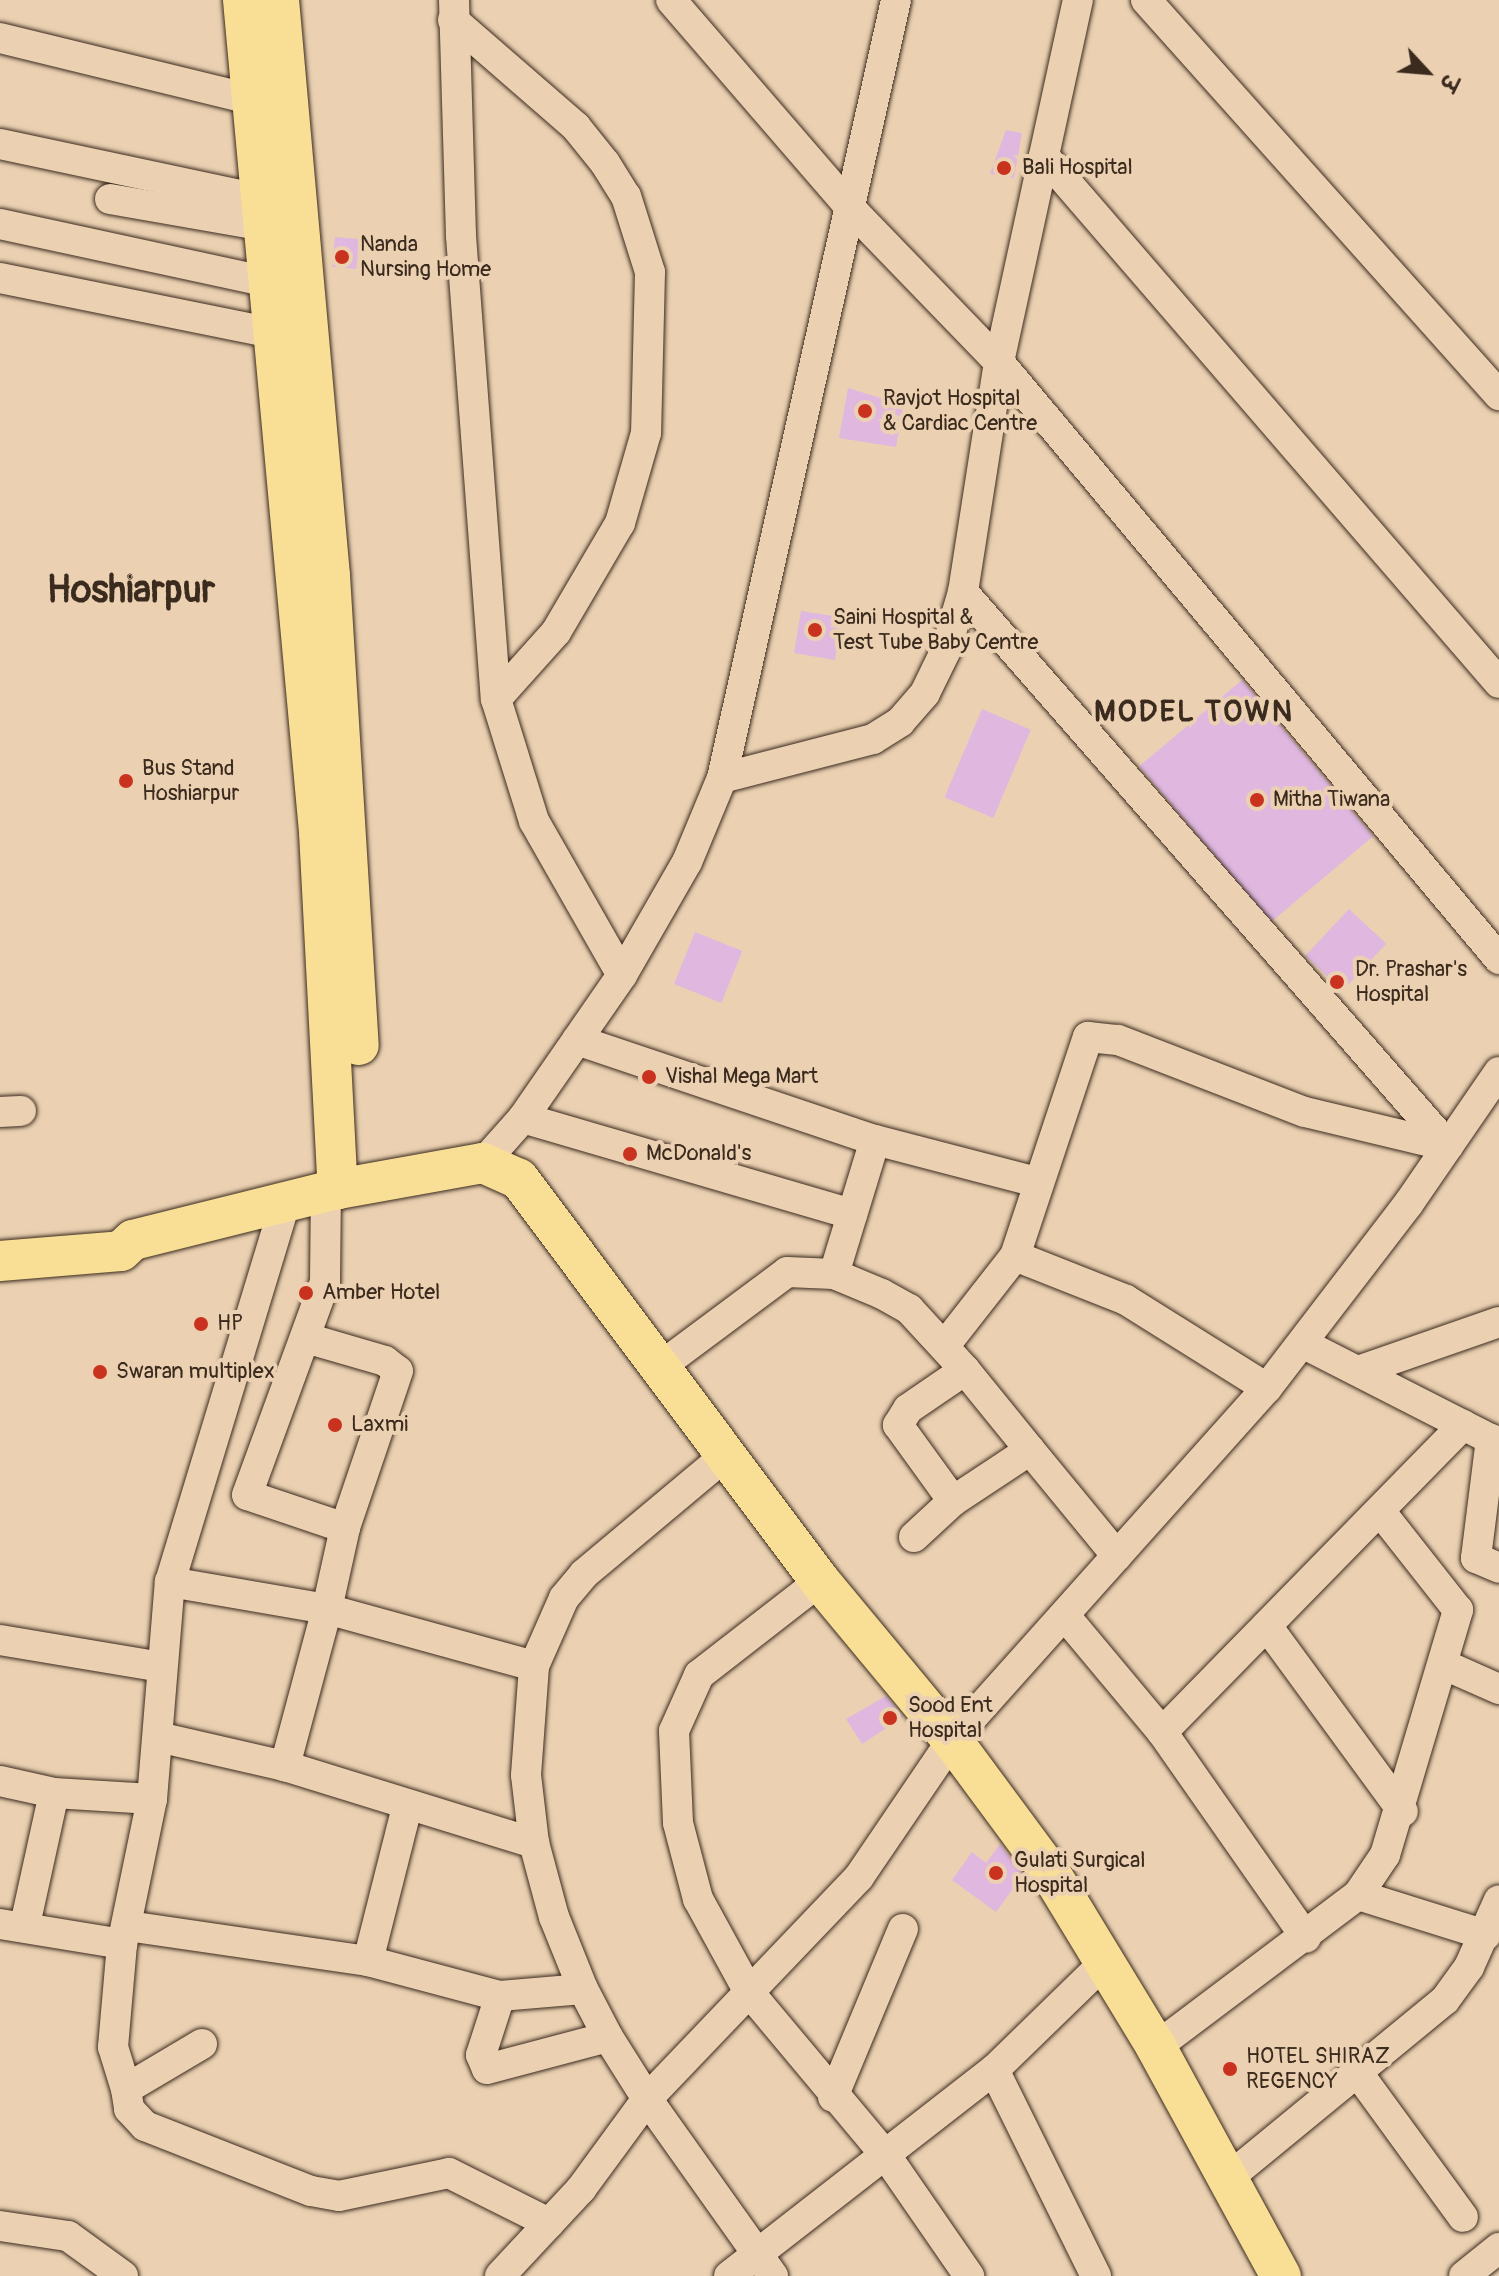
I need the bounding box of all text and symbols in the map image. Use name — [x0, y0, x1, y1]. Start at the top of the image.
north arrow — [1387, 32, 1467, 112]
text: उ — [1433, 70, 1464, 95]
place label: Bali Hospital — [1022, 155, 1133, 181]
marker: Bali Hospital — [993, 157, 1015, 179]
place label: Nanda Nursing Home — [360, 231, 491, 282]
marker: Nanda Nursing Home — [331, 246, 353, 268]
place label: Ravjot Hospital & Cardiac Centre — [883, 385, 1037, 436]
marker: Ravjot Hospital & Cardiac Centre — [854, 400, 876, 422]
district label: Hoshiarpur — [47, 568, 215, 614]
place label: Saini Hospital & Test Tube Baby Centre — [833, 604, 1038, 656]
marker: Saini Hospital & Test Tube Baby Centre — [804, 619, 826, 641]
district label: MODEL TOWN — [1094, 694, 1294, 730]
place label: Bus Stand Hoshiarpur — [142, 755, 239, 806]
marker: Bus Stand Hoshiarpur — [117, 772, 135, 790]
place label: Mitha Tiwana — [1273, 787, 1390, 813]
marker: Mitha Tiwana — [1248, 791, 1266, 809]
place label: Dr. Prashar's Hospital — [1355, 956, 1467, 1008]
marker: Dr. Prashar's Hospital — [1326, 971, 1348, 993]
place label: Vishal Mega Mart — [665, 1064, 818, 1090]
marker: Vishal Mega Mart — [640, 1068, 658, 1086]
place label: McDonald's — [646, 1141, 751, 1167]
marker: McDonald's — [621, 1145, 639, 1163]
place label: Amber Hotel — [322, 1280, 440, 1306]
marker: Amber Hotel — [297, 1284, 315, 1302]
place label: HP — [217, 1311, 243, 1337]
marker: HP — [192, 1315, 210, 1333]
place label: Swaran multiplex — [116, 1359, 275, 1385]
marker: Swaran multiplex — [91, 1363, 109, 1381]
place label: Laxmi — [351, 1412, 408, 1438]
marker: Laxmi — [326, 1416, 344, 1434]
place label: Sood Ent Hospital — [908, 1692, 993, 1744]
marker: Sood Ent Hospital — [879, 1707, 901, 1729]
place label: Gulati Surgical Hospital — [1014, 1847, 1145, 1898]
marker: Gulati Surgical Hospital — [985, 1862, 1007, 1884]
place label: HOTEL SHIRAZ REGENCY — [1246, 2043, 1390, 2094]
marker: HOTEL SHIRAZ REGENCY — [1221, 2060, 1239, 2078]

